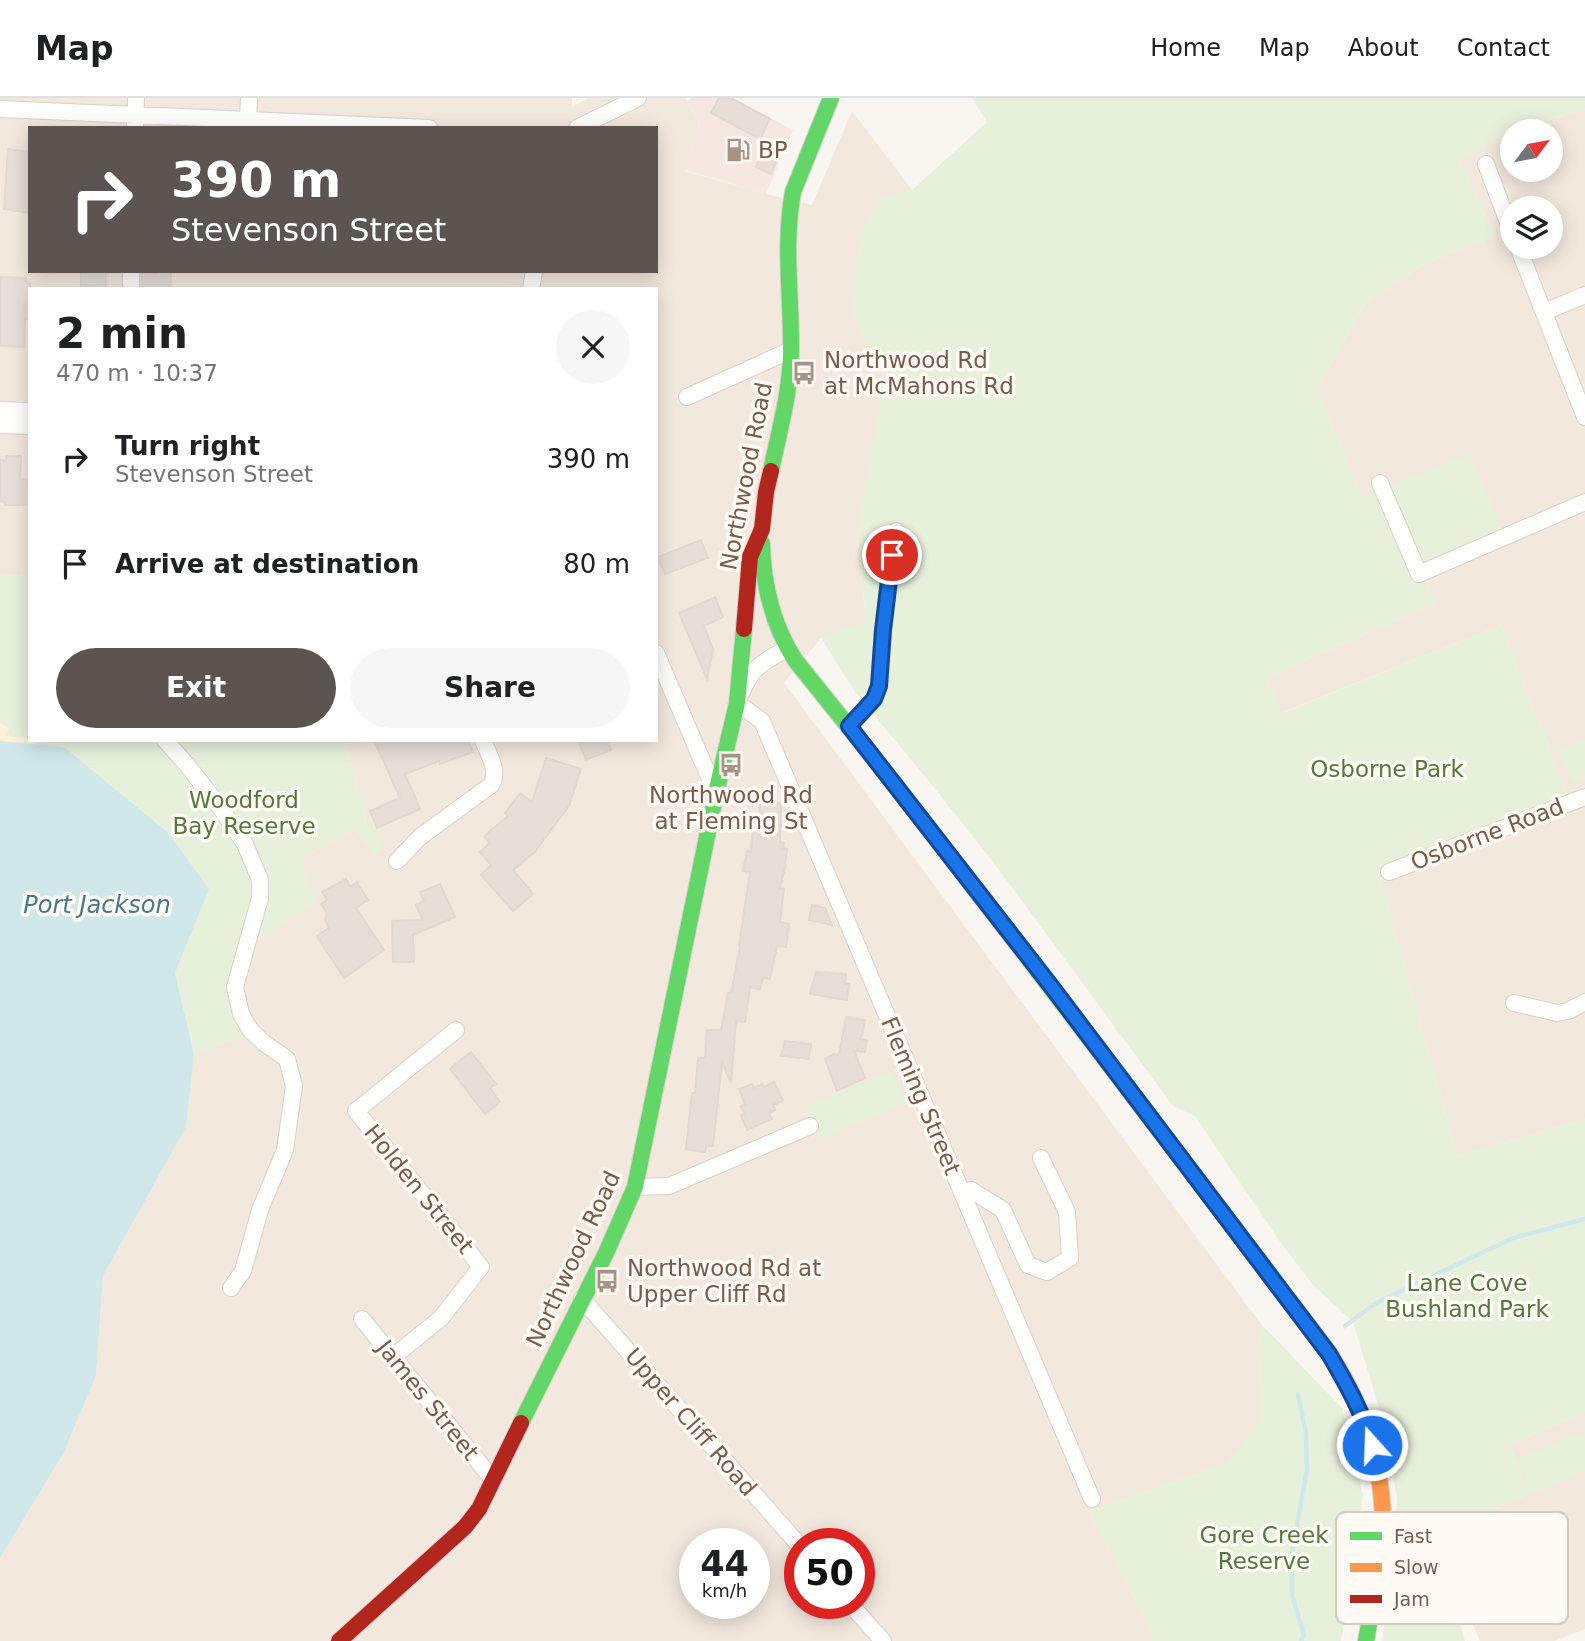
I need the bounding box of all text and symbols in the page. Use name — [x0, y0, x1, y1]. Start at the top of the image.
text: Map — [35, 29, 114, 68]
text: Home — [1150, 34, 1221, 62]
text: Map — [1259, 34, 1310, 62]
text: About — [1348, 34, 1419, 62]
text: Contact — [1457, 34, 1550, 62]
north arrow — [1500, 119, 1563, 182]
map controls — [1500, 119, 1563, 259]
fuel station icon: BP — [724, 136, 752, 164]
place label: BP — [758, 137, 788, 163]
text: 390 m — [171, 152, 341, 209]
icon: right — [56, 154, 147, 245]
button: layers — [1500, 196, 1563, 259]
text: Stevenson Street — [171, 211, 446, 249]
text: 2 min — [56, 309, 188, 358]
button: close — [556, 310, 630, 384]
place label: Northwood Rd at McMahons Rd — [824, 347, 1014, 399]
bus stop icon: Northwood Rd at McMahons Rd — [790, 359, 818, 387]
text: 470 m · 10:37 — [56, 360, 218, 386]
street label: Northwood Road — [715, 380, 777, 572]
text: Turn right — [115, 431, 260, 461]
icon: right — [56, 440, 94, 478]
text: 390 m — [547, 444, 630, 474]
text: Stevenson Street — [115, 461, 313, 487]
pin — [862, 525, 922, 585]
icon: arrive — [873, 536, 911, 574]
icon: arrive — [56, 545, 94, 583]
text: Arrive at destination — [115, 549, 419, 579]
text: 80 m — [563, 549, 630, 579]
button: Exit — [56, 648, 336, 728]
button: Share — [350, 648, 630, 728]
bus stop icon: Northwood Rd at Fleming St — [717, 751, 745, 779]
park label: Osborne Park — [1310, 756, 1464, 782]
place label: Northwood Rd at Fleming St — [649, 782, 813, 834]
park label: Woodford Bay Reserve — [172, 787, 316, 839]
street label: Osborne Road — [1407, 793, 1567, 875]
water label: Port Jackson — [23, 891, 171, 919]
street label: Fleming Street — [876, 1013, 966, 1179]
street label: Holden Street — [359, 1119, 479, 1259]
street label: Northwood Road — [521, 1167, 625, 1351]
place label: Northwood Rd at Upper Cliff Rd — [627, 1255, 821, 1307]
bus stop icon: Northwood Rd at Upper Cliff Rd — [593, 1267, 621, 1295]
park label: Lane Cove Bushland Park — [1385, 1270, 1549, 1322]
street label: James Street — [371, 1333, 484, 1465]
street label: Upper Cliff Road — [620, 1343, 762, 1501]
position arrow — [1335, 1408, 1409, 1482]
legend — [1336, 1512, 1568, 1624]
park label: Gore Creek Reserve — [1200, 1522, 1329, 1574]
text: Fast — [1394, 1525, 1432, 1547]
speed limit sign: 50 — [784, 1528, 875, 1619]
text: 44 — [700, 1544, 749, 1584]
text: Slow — [1394, 1556, 1439, 1578]
text: km/h — [702, 1580, 747, 1601]
text: Jam — [1393, 1588, 1430, 1610]

